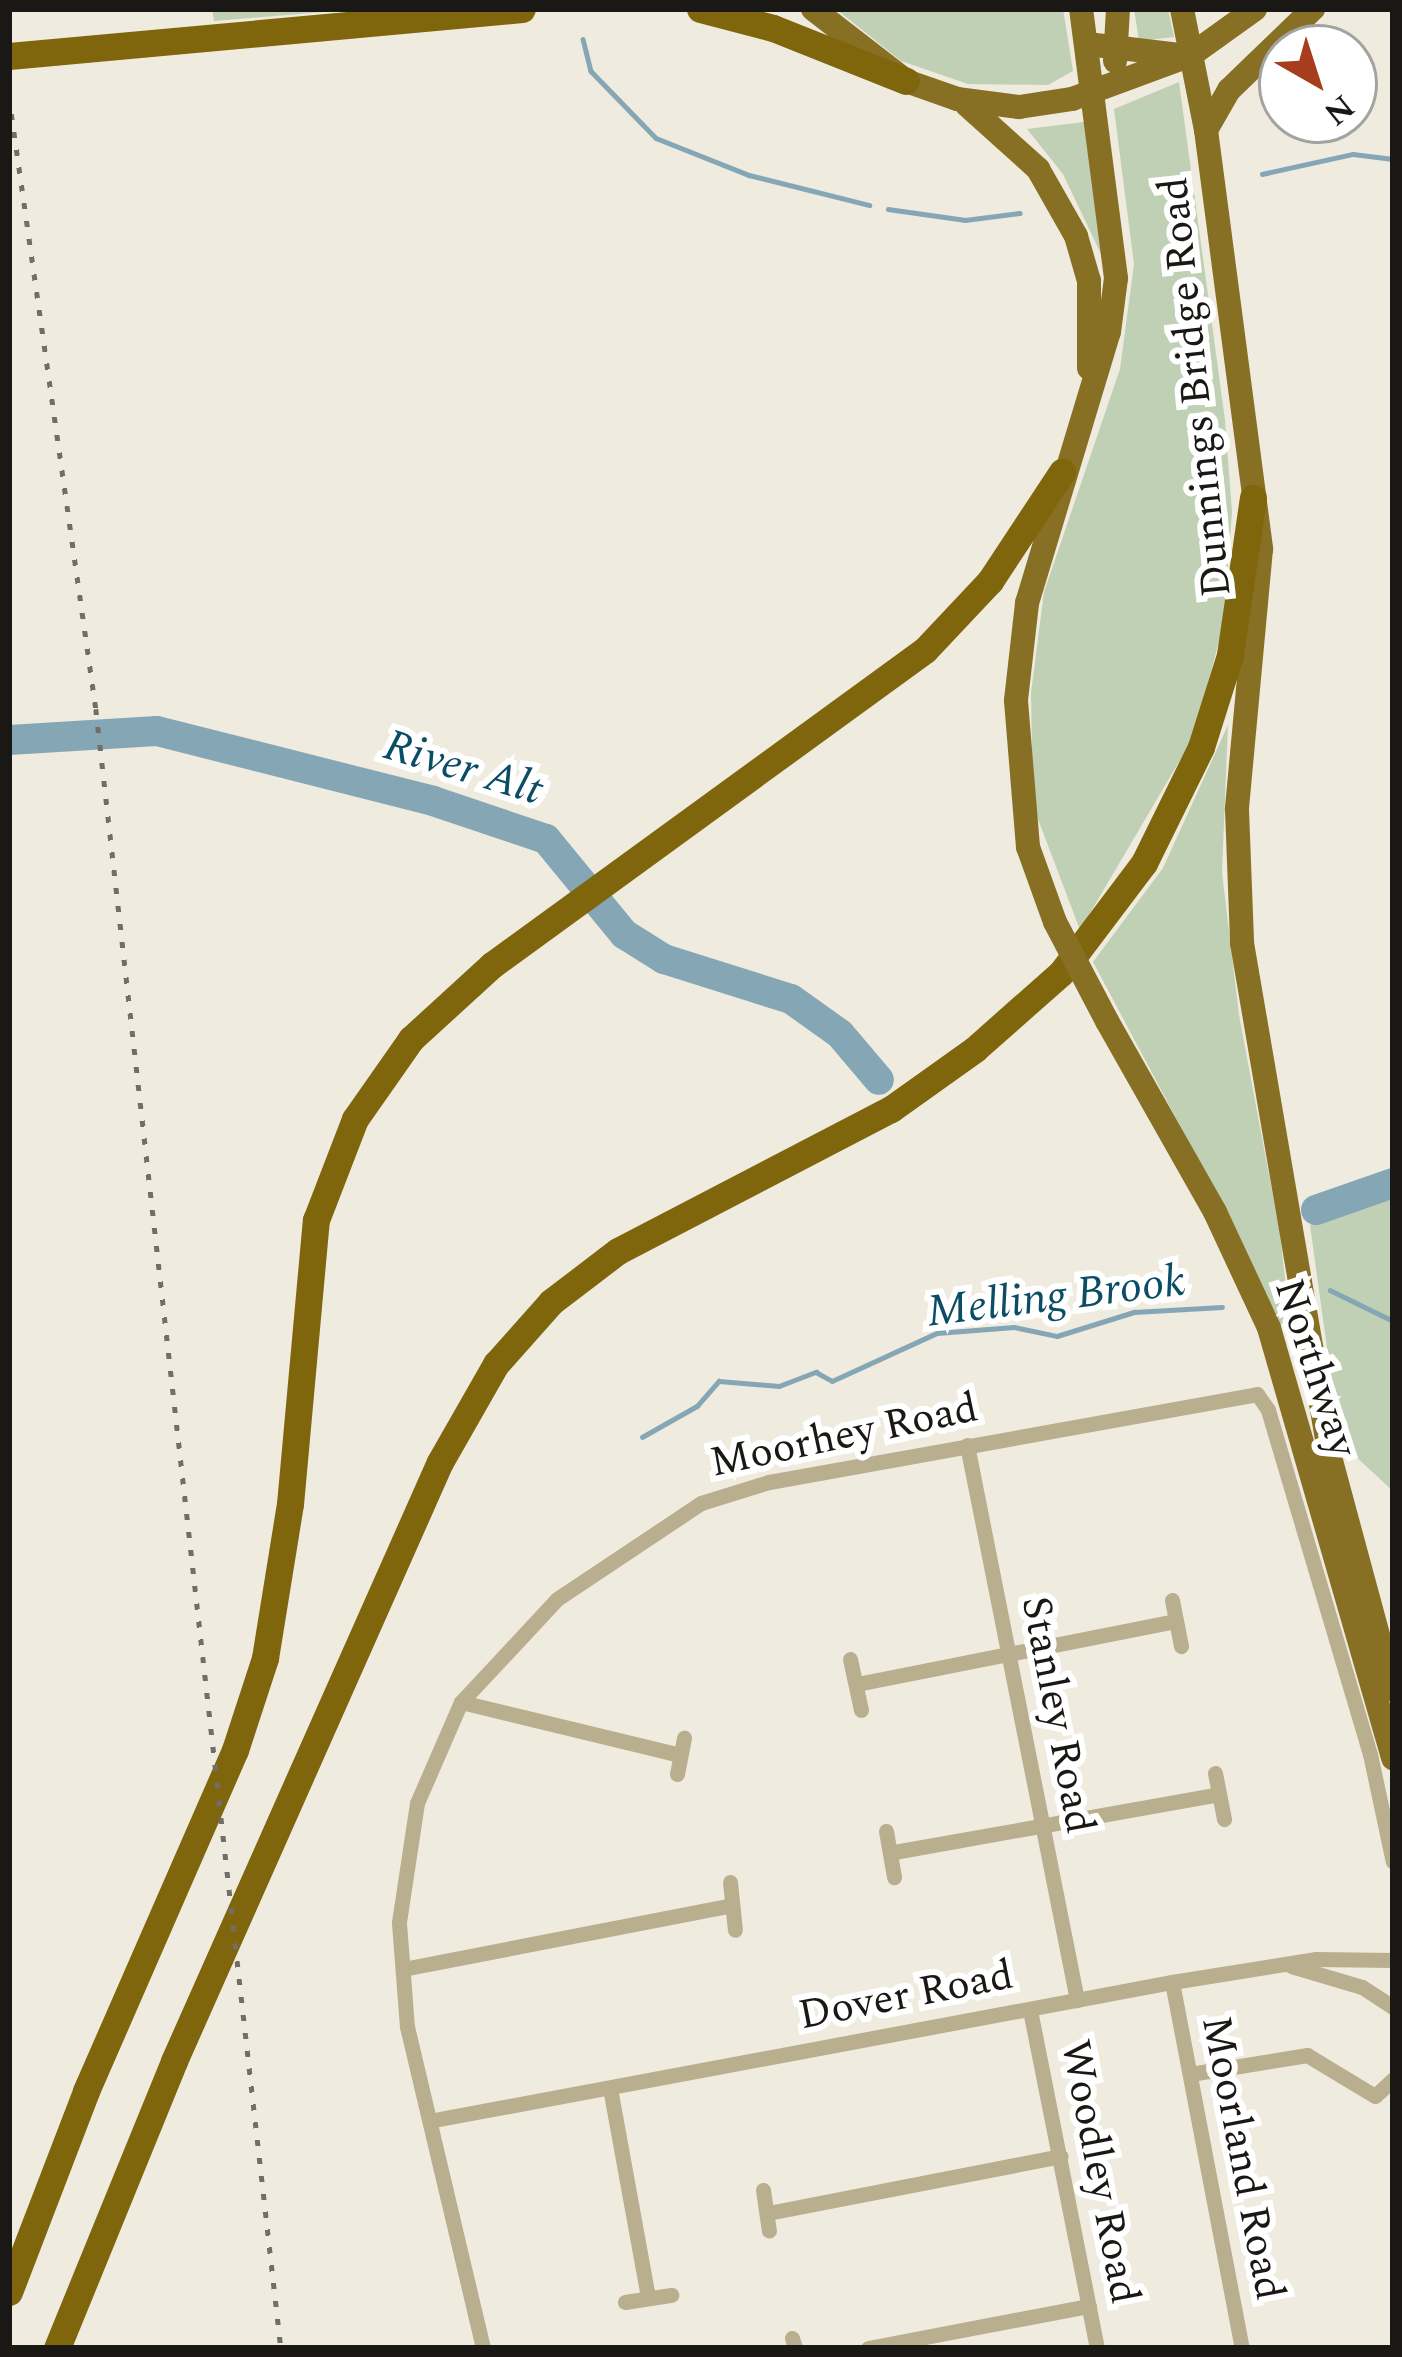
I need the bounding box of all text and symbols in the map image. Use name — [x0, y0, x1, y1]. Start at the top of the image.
north arrow — [1258, 24, 1378, 144]
text: N — [1313, 82, 1365, 138]
street label: Dunnings Bridge Road — [1149, 174, 1243, 600]
water label: River Alt — [377, 718, 549, 818]
water label: Melling Brook — [924, 1254, 1188, 1340]
street label: Northway — [1263, 1273, 1367, 1463]
street label: Moorhey Road — [705, 1383, 983, 1489]
street label: Stanley Road — [1009, 1592, 1105, 1838]
street label: Dover Road — [794, 1951, 1018, 2041]
street label: Moorland Road — [1190, 2012, 1294, 2304]
street label: Woodley Road — [1049, 2036, 1149, 2308]

